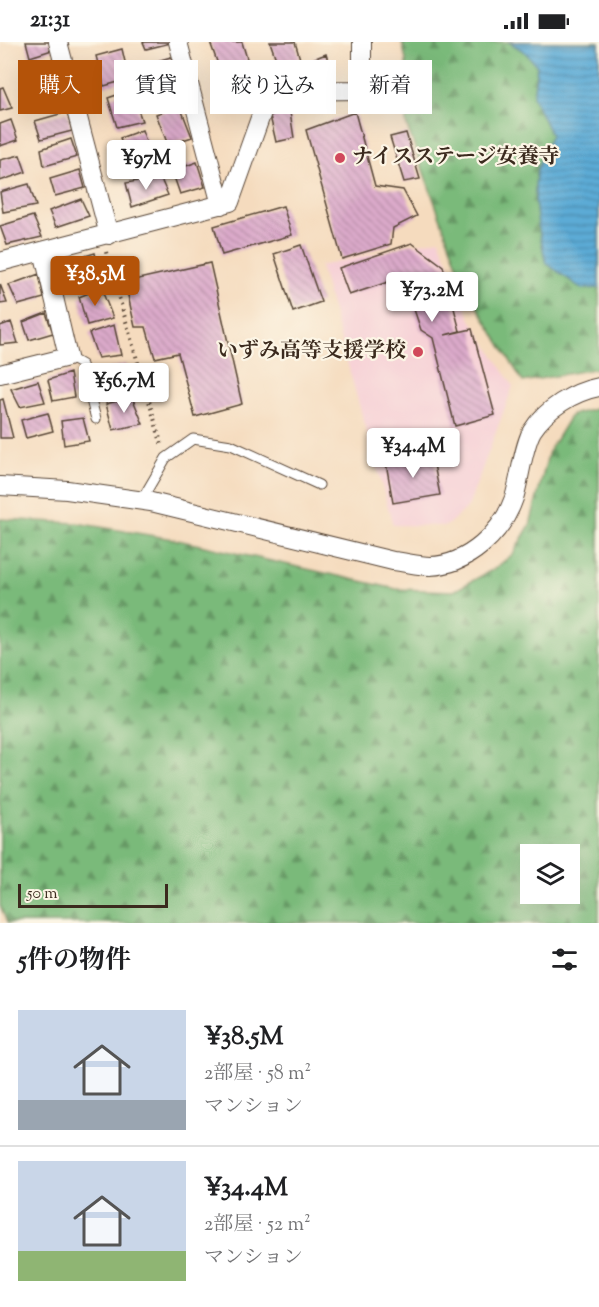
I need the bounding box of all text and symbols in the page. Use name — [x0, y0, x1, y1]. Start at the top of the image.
text: 21:31 — [30, 5, 70, 37]
chip: 購入 — [18, 60, 102, 114]
chip: 賃貸 — [114, 60, 198, 114]
chip: 絞り込み — [210, 60, 336, 114]
chip: 新着 — [348, 60, 432, 114]
pin: ¥97M — [110, 140, 182, 191]
place label: ナイスステージ安養寺 — [352, 143, 559, 173]
text: ¥97M — [121, 145, 171, 174]
marker: ナイスステージ安養寺 — [333, 151, 347, 165]
pin: ¥38.5M — [46, 256, 144, 307]
text: ¥38.5M — [64, 261, 126, 290]
pin: ¥73.2M — [383, 272, 481, 323]
text: ¥73.2M — [400, 277, 464, 306]
place label: いずみ高等支援学校 — [217, 337, 406, 367]
marker: いずみ高等支援学校 — [411, 345, 425, 359]
pin: ¥56.7M — [75, 363, 173, 414]
text: ¥56.7M — [93, 368, 155, 397]
pin: ¥34.4M — [364, 428, 462, 479]
text: ¥34.4M — [381, 433, 445, 462]
map controls — [520, 844, 580, 904]
button: layers — [520, 844, 580, 904]
scale bar — [18, 881, 168, 908]
text: 50 m — [27, 883, 58, 906]
text: 5件の物件 — [18, 943, 131, 980]
icon: filters — [548, 943, 581, 976]
text: ¥38.5M — [204, 1019, 283, 1056]
icon: home — [66, 1034, 138, 1106]
text: 2部屋 · 58 m² — [204, 1060, 311, 1089]
text: マンション — [204, 1093, 303, 1122]
text: ¥34.4M — [204, 1170, 288, 1207]
icon: home — [66, 1185, 138, 1257]
text: 2部屋 · 52 m² — [204, 1211, 311, 1240]
text: マンション — [204, 1244, 303, 1273]

